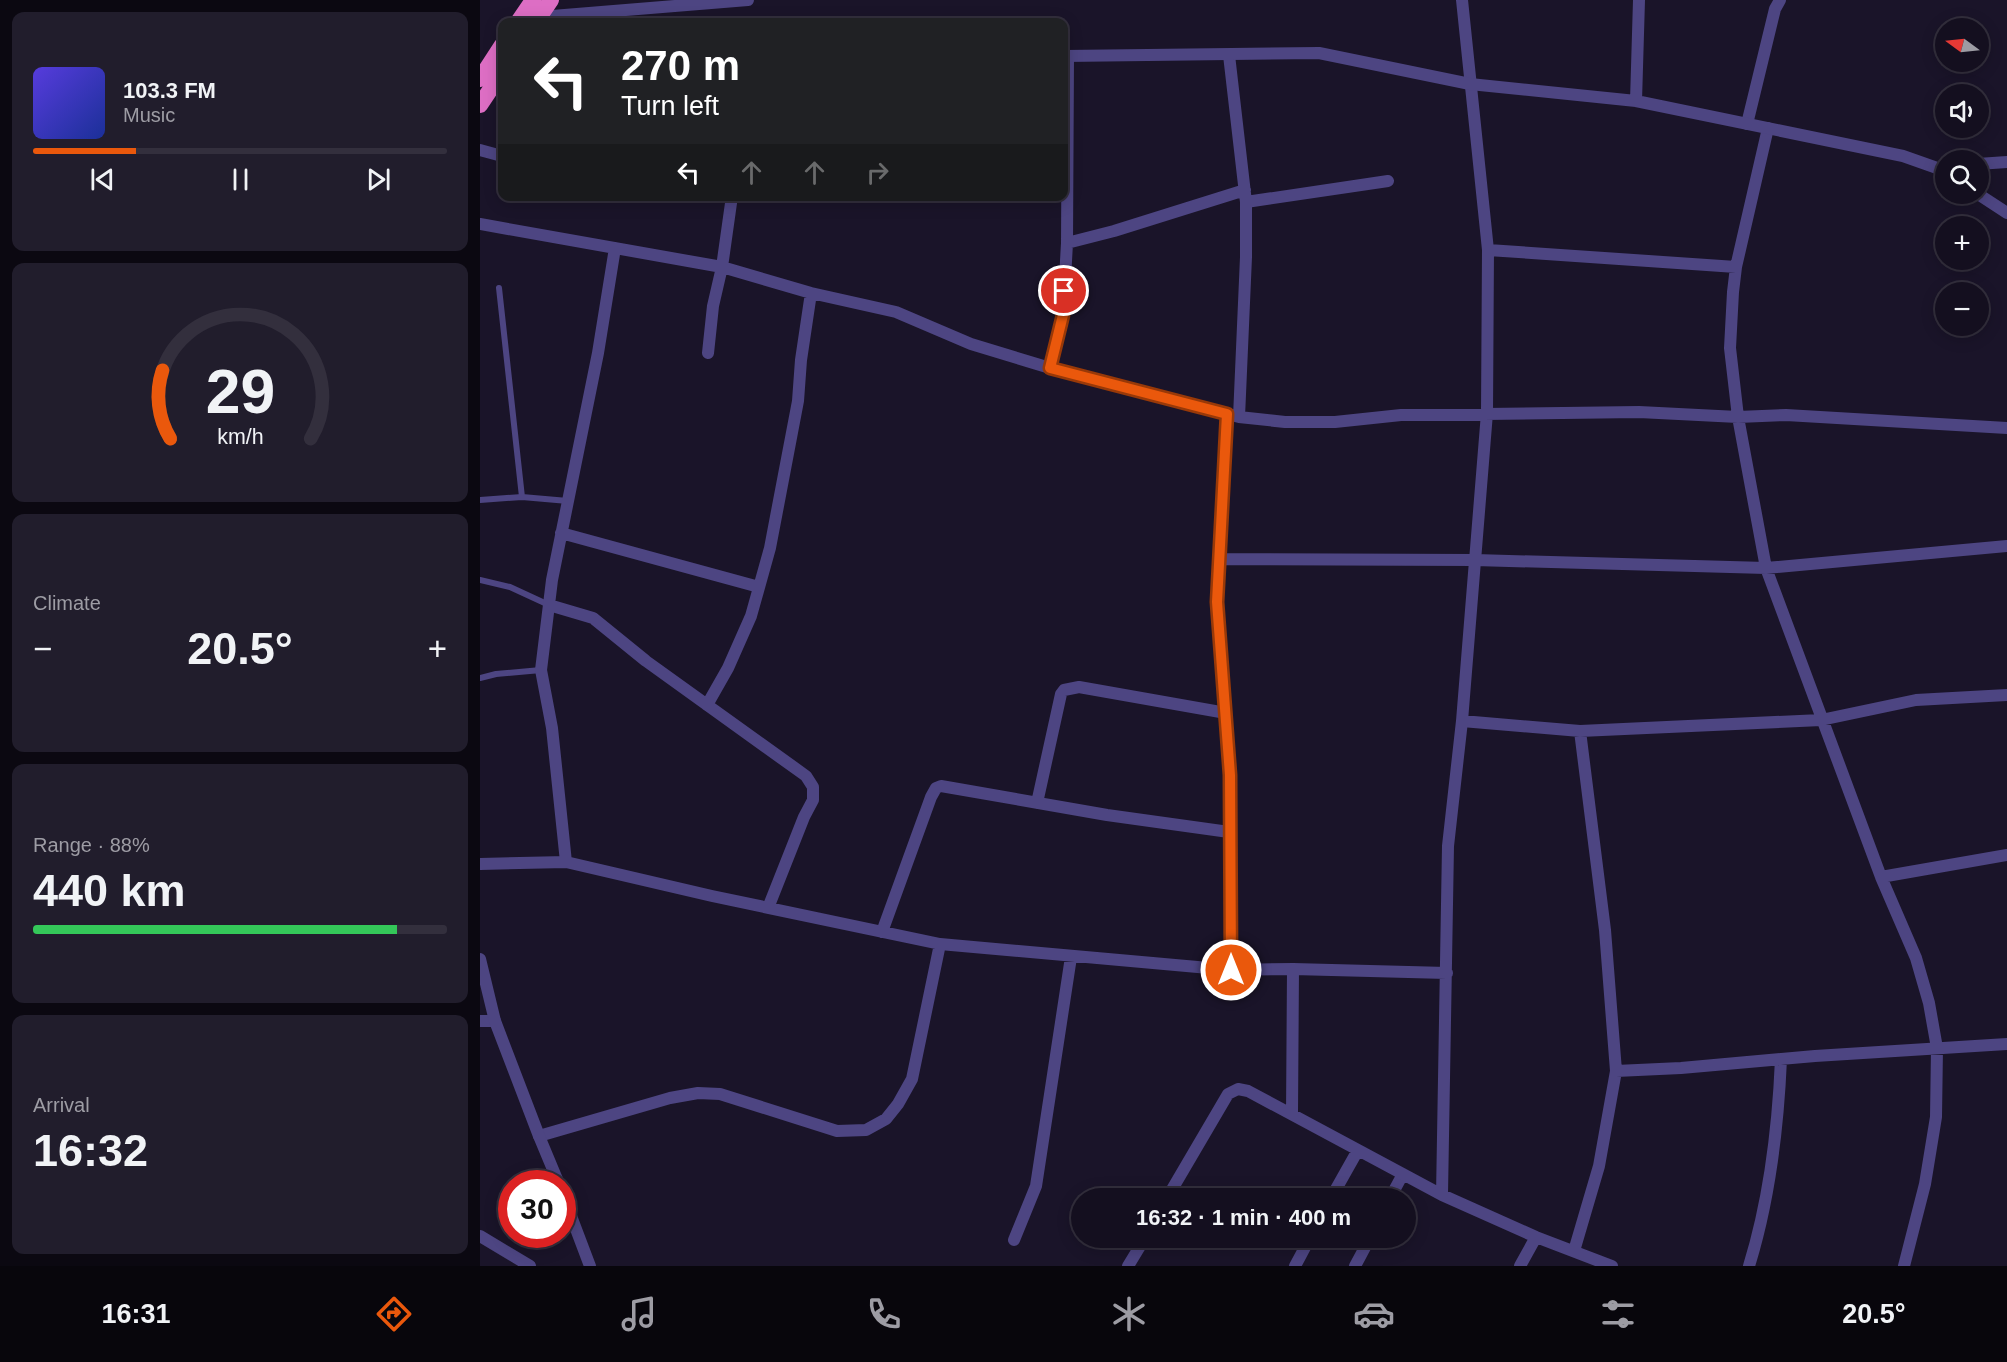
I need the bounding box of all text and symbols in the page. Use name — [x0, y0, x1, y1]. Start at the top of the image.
north arrow — [1935, 18, 1989, 72]
map controls — [1935, 18, 1989, 336]
icon: left — [522, 42, 600, 120]
text: 270 m — [621, 42, 740, 89]
text: 103.3 FM — [123, 78, 216, 103]
button: sound — [1935, 84, 1989, 138]
text: Turn left — [621, 91, 719, 121]
text: Music — [123, 104, 175, 126]
button: search — [1935, 150, 1989, 204]
icon: left — [672, 156, 705, 189]
icon: ahead — [735, 156, 768, 189]
icon: ahead — [798, 156, 831, 189]
icon: right — [861, 156, 894, 189]
icon: previous — [86, 163, 119, 196]
icon: pause — [224, 163, 257, 196]
icon: next — [362, 163, 395, 196]
button: + — [1935, 216, 1989, 270]
pin — [1038, 265, 1089, 316]
icon: arrive — [1047, 274, 1080, 307]
button: − — [1935, 282, 1989, 336]
text: 29 — [205, 357, 275, 426]
text: km/h — [217, 426, 263, 450]
text: Climate — [33, 592, 101, 614]
text: 20.5° — [187, 623, 293, 674]
text: − — [33, 630, 52, 667]
text: + — [428, 630, 447, 667]
text: Range · 88% — [33, 834, 150, 856]
text: 440 km — [33, 865, 186, 916]
position arrow — [1199, 938, 1263, 1002]
text: Arrival — [33, 1094, 90, 1116]
text: 16:32 — [33, 1125, 148, 1176]
speed limit sign: 30 — [498, 1170, 576, 1248]
text: 16:32 · 1 min · 400 m — [1136, 1205, 1351, 1230]
icon: directions — [373, 1293, 415, 1335]
icon: music — [618, 1293, 660, 1335]
icon: phone — [863, 1293, 905, 1335]
icon: climate — [1108, 1293, 1150, 1335]
icon: car — [1353, 1293, 1395, 1335]
icon: filters — [1597, 1293, 1639, 1335]
text: 16:31 — [101, 1299, 170, 1329]
text: 20.5° — [1842, 1299, 1906, 1329]

